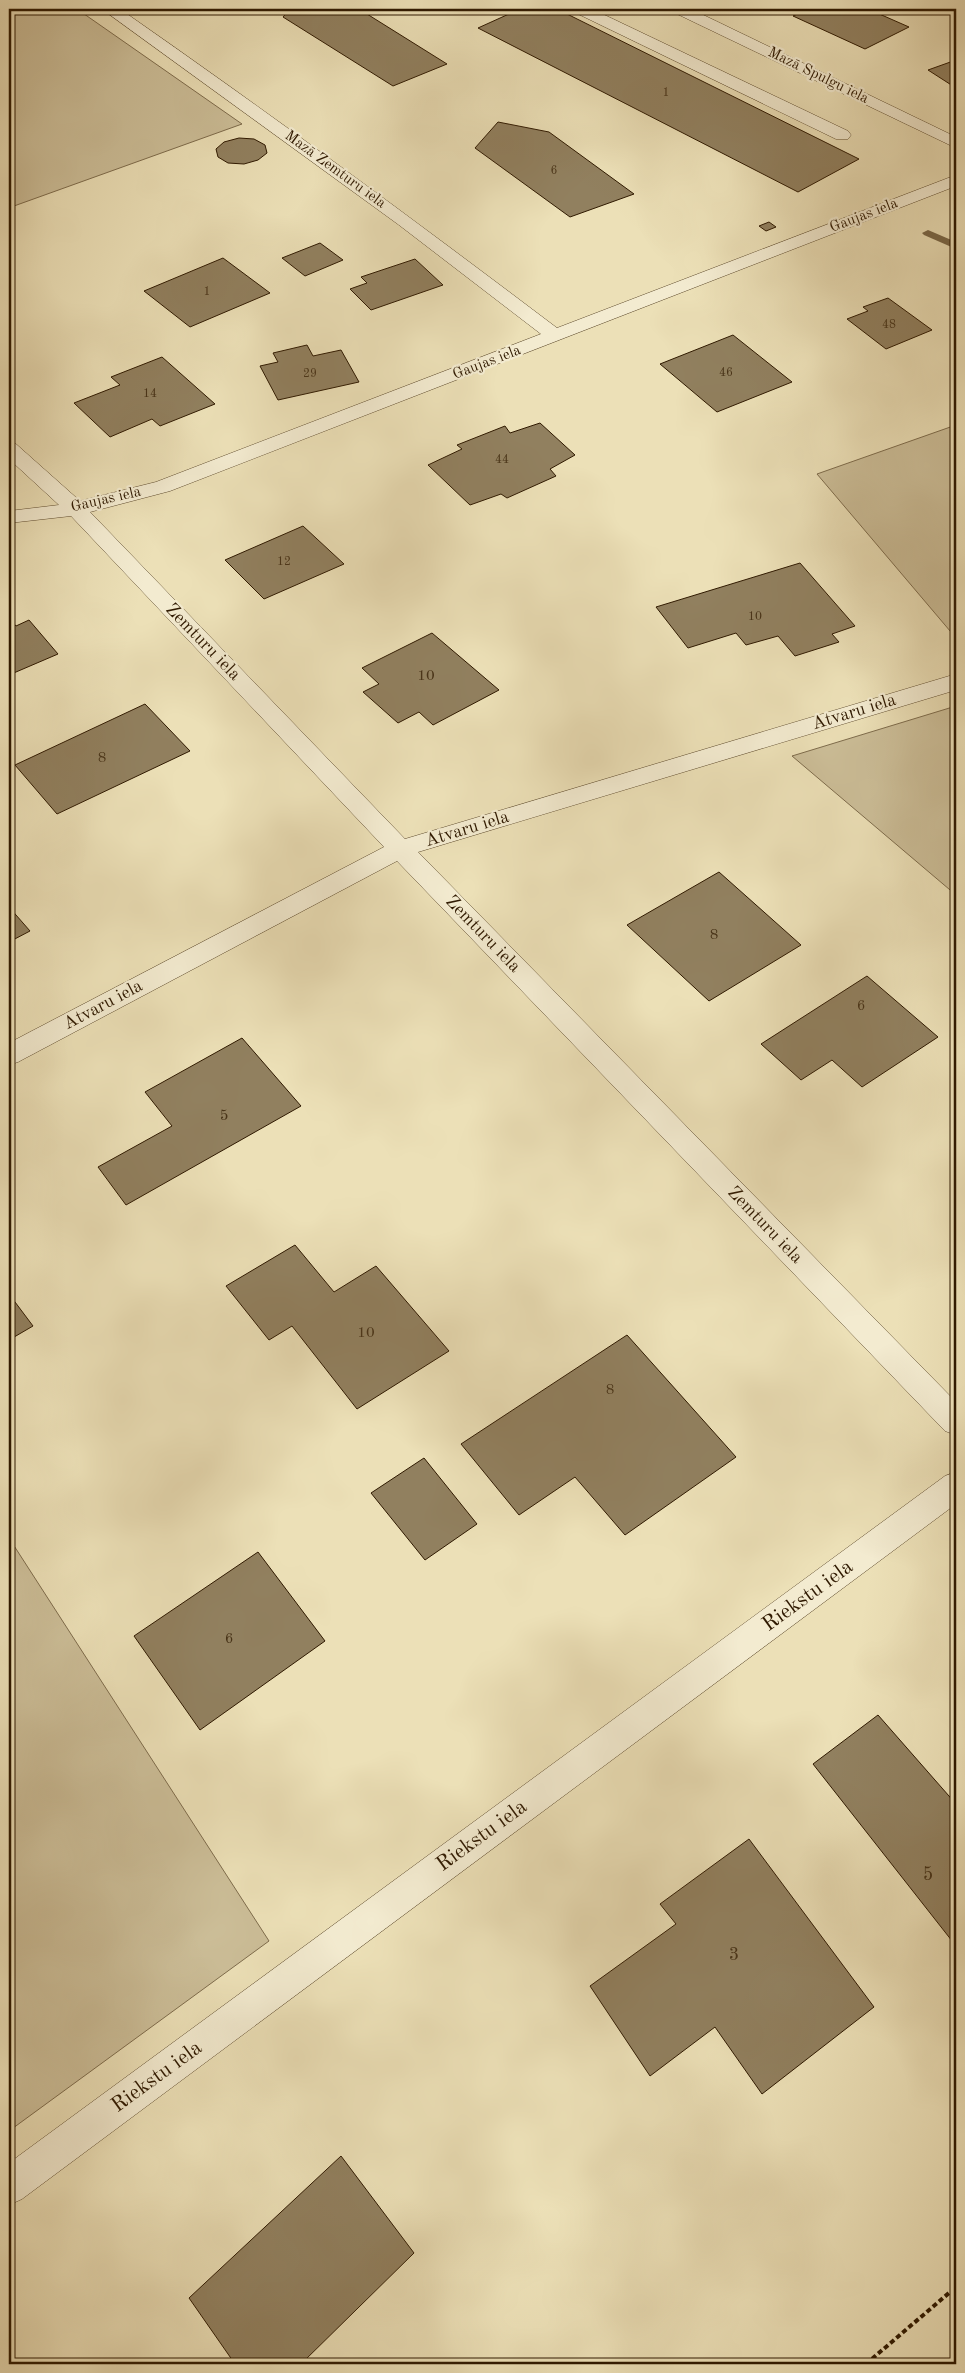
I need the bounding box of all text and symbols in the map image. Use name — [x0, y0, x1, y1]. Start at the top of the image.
street label: Mazā Spulgu iela — [765, 45, 871, 107]
house number: 1 — [663, 87, 669, 99]
street label: Mazā Zemturu iela — [282, 128, 389, 212]
house number: 6 — [551, 165, 558, 177]
street label: Gaujas iela — [828, 196, 901, 236]
house number: 1 — [204, 286, 210, 298]
house number: 48 — [882, 319, 896, 331]
street label: Gaujas iela — [451, 343, 524, 383]
house number: 46 — [719, 367, 733, 379]
house number: 29 — [303, 368, 317, 380]
house number: 14 — [143, 388, 157, 400]
house number: 44 — [495, 454, 509, 466]
street label: Gaujas iela — [69, 485, 143, 515]
house number: 12 — [277, 556, 291, 568]
street label: Zemturu iela — [162, 600, 244, 684]
house number: 10 — [748, 611, 762, 623]
house number: 10 — [417, 669, 435, 684]
street label: Atvaru iela — [810, 691, 898, 733]
house number: 8 — [98, 751, 106, 766]
street label: Atvaru iela — [423, 808, 511, 850]
street label: Zemturu iela — [442, 892, 524, 976]
house number: 8 — [710, 928, 718, 943]
street label: Atvaru iela — [60, 977, 146, 1033]
house number: 6 — [857, 999, 865, 1014]
house number: 5 — [220, 1109, 228, 1124]
street label: Zemturu iela — [724, 1183, 806, 1267]
house number: 10 — [357, 1326, 375, 1341]
house number: 8 — [606, 1383, 614, 1398]
street label: Riekstu iela — [759, 1556, 857, 1636]
house number: 6 — [225, 1632, 233, 1647]
street label: Riekstu iela — [433, 1796, 531, 1876]
house number: 5 — [923, 1866, 933, 1884]
house number: 3 — [729, 1946, 739, 1964]
street label: Riekstu iela — [108, 2037, 206, 2117]

